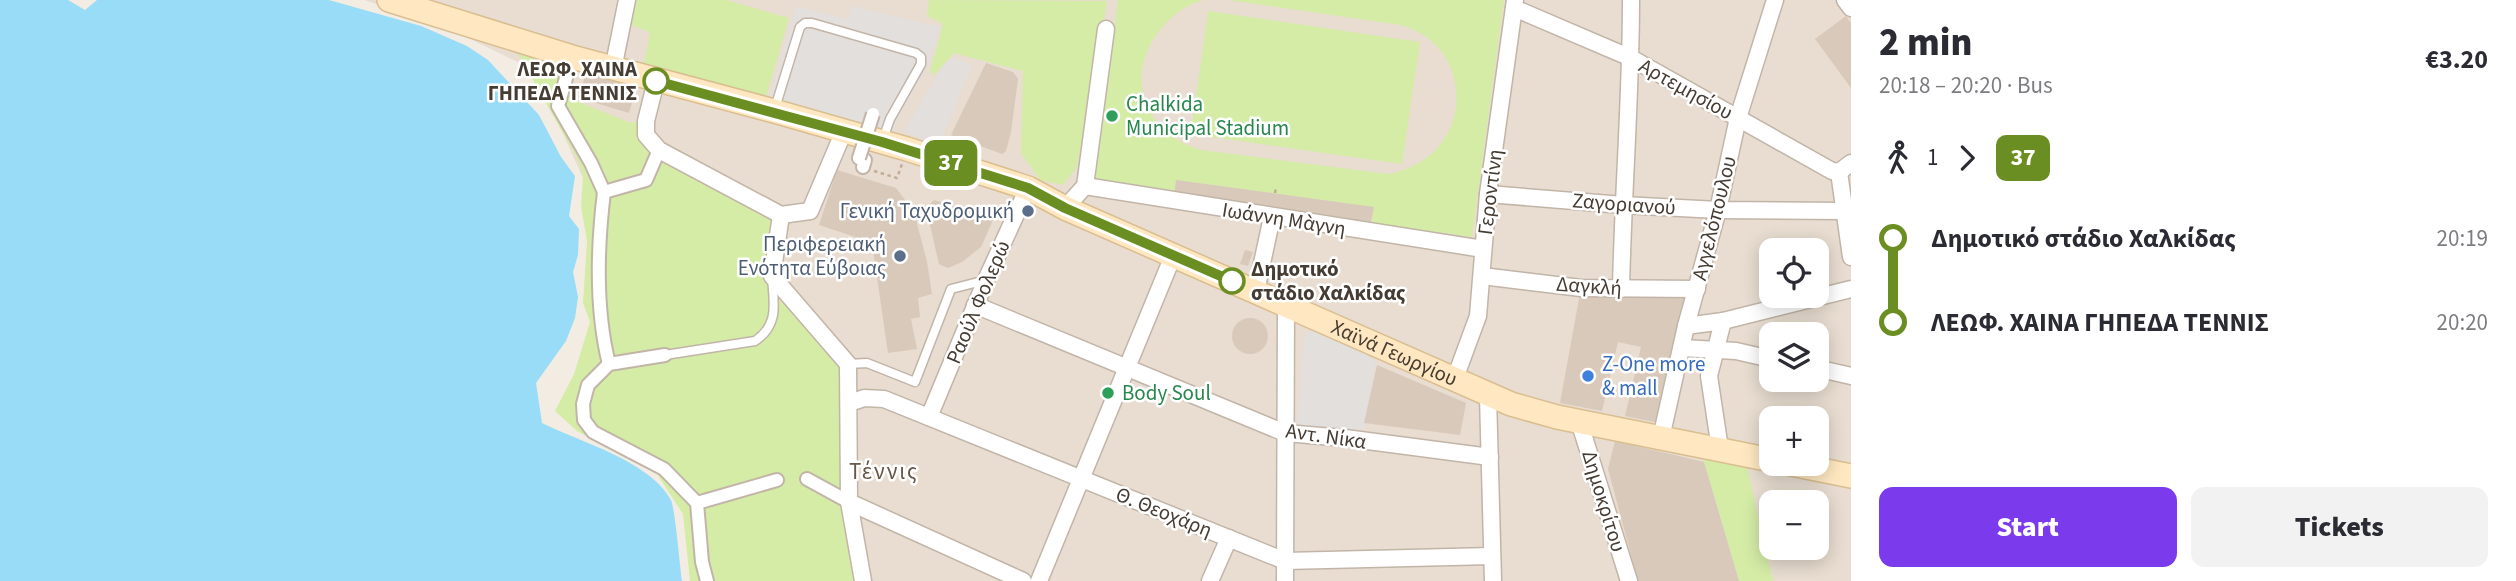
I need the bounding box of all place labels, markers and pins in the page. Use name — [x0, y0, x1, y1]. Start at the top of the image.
place label: ΛΕΩΦ. ΧΑΙΝΑ ΓΗΠΕΔΑ ΤΕΝΝΙΣ — [488, 54, 638, 108]
marker: ΛΕΩΦ. ΧΑΙΝΑ ΓΗΠΕΔΑ ΤΕΝΝΙΣ — [643, 68, 669, 94]
place label: Chalkida Municipal Stadium — [1126, 89, 1289, 143]
marker: Chalkida Municipal Stadium — [1104, 108, 1120, 124]
place label: Γενική Ταχυδρομική — [840, 196, 1014, 226]
marker: Γενική Ταχυδρομική — [1020, 203, 1036, 219]
place label: Περιφερειακή Ενότητα Εύβοιας — [738, 229, 886, 283]
marker: Περιφερειακή Ενότητα Εύβοιας — [892, 248, 908, 264]
place label: Δημοτικό στάδιο Χαλκίδας — [1251, 254, 1406, 308]
marker: Δημοτικό στάδιο Χαλκίδας — [1219, 268, 1245, 294]
place label: Z-One more & mall — [1602, 349, 1705, 403]
marker: Z-One more & mall — [1580, 368, 1596, 384]
place label: Body Soul — [1122, 378, 1211, 408]
marker: Body Soul — [1100, 385, 1116, 401]

